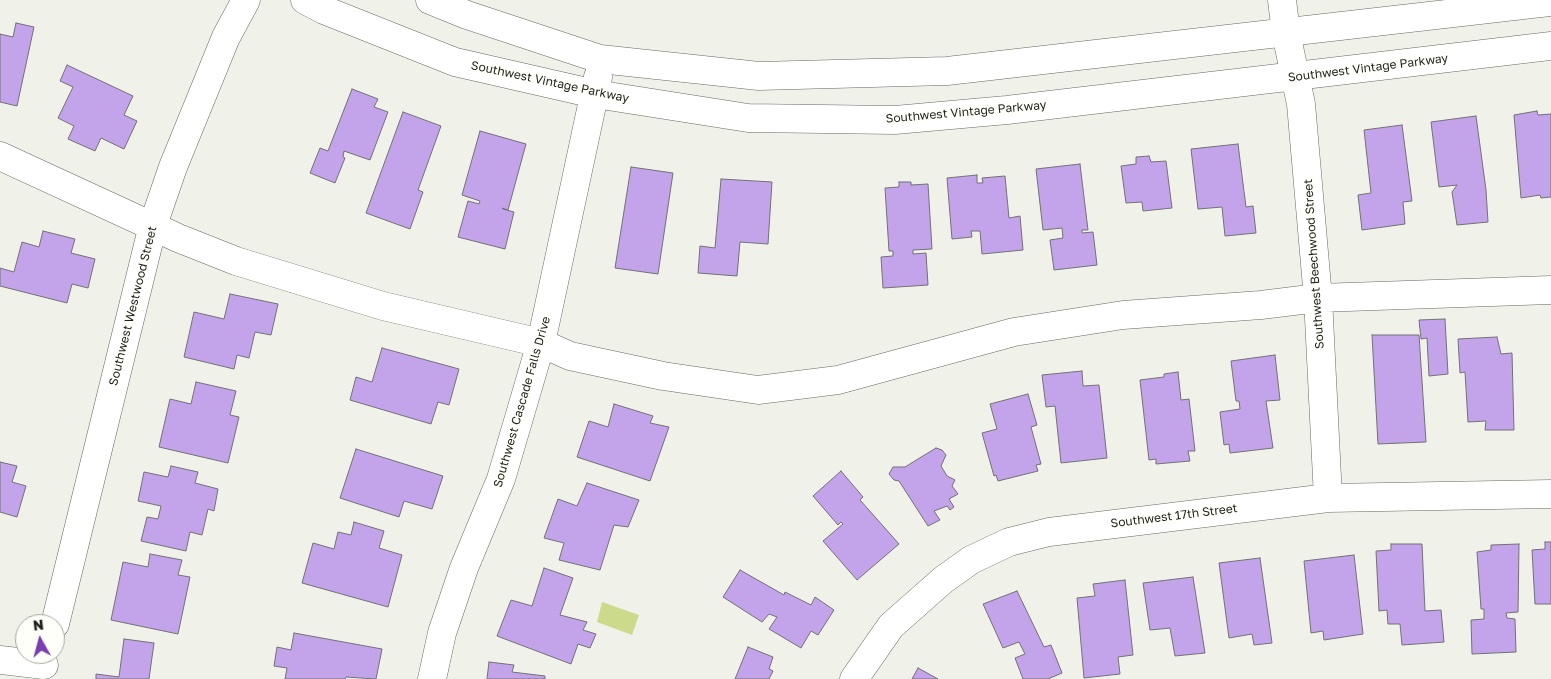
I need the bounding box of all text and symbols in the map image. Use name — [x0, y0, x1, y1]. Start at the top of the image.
street label: Southwest Vintage Parkway — [1287, 51, 1449, 85]
street label: Southwest Vintage Parkway — [470, 58, 630, 106]
street label: Southwest Vintage Parkway — [885, 98, 1047, 126]
street label: Southwest Beechwood Street — [1301, 178, 1327, 350]
street label: Southwest Westwood Street — [106, 225, 160, 387]
street label: Southwest Cascade Falls Drive — [491, 315, 553, 489]
street label: Southwest 17th Street — [1110, 501, 1238, 531]
north arrow — [15, 614, 65, 664]
text: N — [32, 616, 45, 634]

